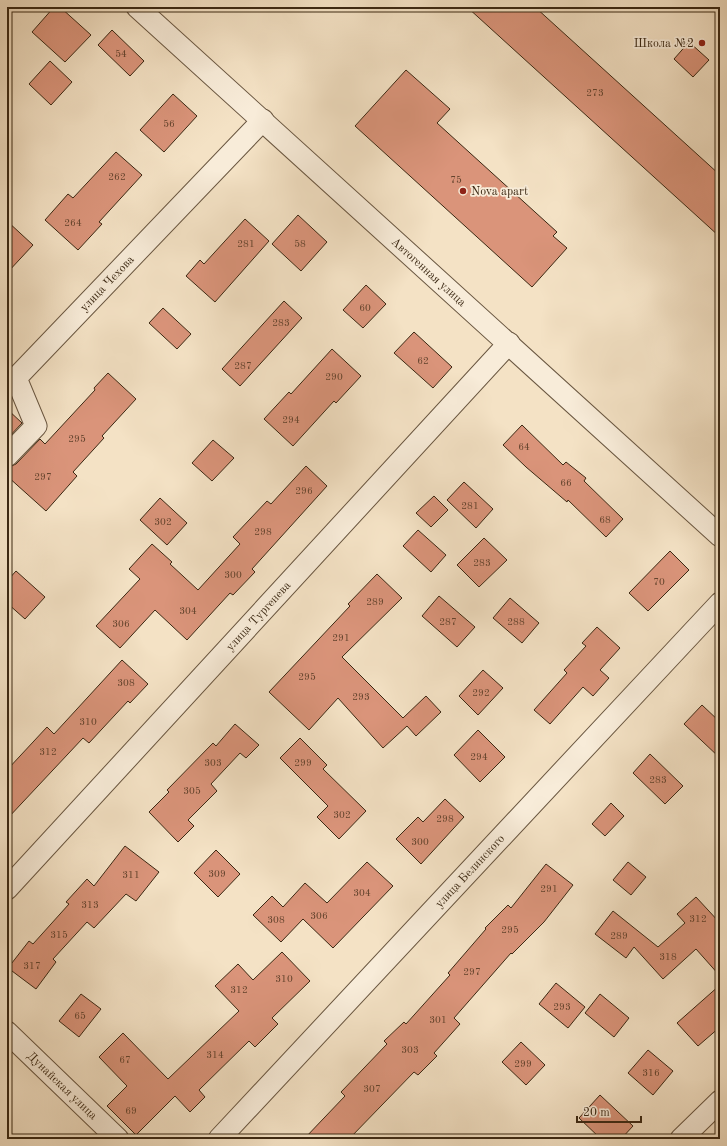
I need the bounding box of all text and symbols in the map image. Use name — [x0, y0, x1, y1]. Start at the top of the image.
place label: Школа №2 — [634, 38, 694, 50]
marker: Школа №2 — [697, 38, 707, 48]
house number: 54 — [115, 49, 127, 59]
house number: 273 — [586, 88, 604, 98]
house number: 56 — [163, 119, 175, 129]
house number: 262 — [108, 172, 126, 182]
house number: 75 — [450, 175, 462, 185]
marker: Nova apart — [458, 186, 468, 196]
place label: Nova apart — [471, 186, 528, 198]
house number: 264 — [64, 218, 82, 228]
street label: Автогенная улица — [388, 236, 468, 309]
house number: 281 — [237, 239, 255, 249]
house number: 58 — [294, 239, 306, 249]
street label: улица Чехова — [78, 254, 137, 314]
house number: 60 — [359, 303, 371, 313]
house number: 283 — [272, 318, 290, 328]
house number: 62 — [417, 356, 429, 366]
house number: 287 — [234, 361, 252, 371]
house number: 290 — [325, 372, 343, 382]
house number: 294 — [282, 415, 300, 425]
house number: 295 — [68, 434, 86, 444]
house number: 64 — [518, 442, 530, 452]
house number: 297 — [34, 472, 52, 482]
house number: 66 — [560, 478, 572, 488]
house number: 296 — [295, 486, 313, 496]
house number: 281 — [461, 501, 479, 511]
house number: 68 — [599, 515, 611, 525]
house number: 302 — [154, 517, 172, 527]
house number: 298 — [254, 527, 272, 537]
house number: 283 — [473, 558, 491, 568]
house number: 300 — [224, 570, 242, 580]
house number: 70 — [653, 577, 665, 587]
street label: улица Тургенева — [224, 580, 293, 653]
house number: 289 — [366, 597, 384, 607]
house number: 304 — [179, 606, 197, 616]
house number: 287 — [439, 617, 457, 627]
house number: 288 — [507, 617, 525, 627]
house number: 306 — [112, 619, 130, 629]
house number: 291 — [332, 633, 350, 643]
house number: 295 — [298, 672, 316, 682]
house number: 308 — [117, 678, 135, 688]
house number: 292 — [472, 688, 490, 698]
house number: 293 — [352, 692, 370, 702]
house number: 310 — [79, 717, 97, 727]
house number: 312 — [39, 747, 57, 757]
house number: 294 — [470, 752, 488, 762]
house number: 303 — [204, 758, 222, 768]
house number: 299 — [294, 758, 312, 768]
house number: 283 — [649, 775, 667, 785]
house number: 305 — [183, 786, 201, 796]
house number: 302 — [333, 810, 351, 820]
house number: 298 — [436, 814, 454, 824]
street label: улица Белинского — [434, 833, 507, 910]
house number: 300 — [411, 837, 429, 847]
house number: 309 — [208, 869, 226, 879]
house number: 311 — [122, 870, 140, 880]
house number: 291 — [540, 884, 558, 894]
house number: 304 — [353, 888, 371, 898]
house number: 313 — [81, 900, 99, 910]
house number: 306 — [310, 911, 328, 921]
house number: 312 — [689, 914, 707, 924]
house number: 308 — [267, 915, 285, 925]
house number: 295 — [501, 925, 519, 935]
house number: 315 — [50, 930, 68, 940]
house number: 289 — [610, 931, 628, 941]
house number: 318 — [659, 952, 677, 962]
house number: 317 — [23, 961, 41, 971]
house number: 297 — [463, 967, 481, 977]
house number: 310 — [275, 974, 293, 984]
house number: 312 — [230, 985, 248, 995]
house number: 293 — [553, 1002, 571, 1012]
house number: 65 — [74, 1011, 86, 1021]
house number: 301 — [429, 1015, 447, 1025]
house number: 303 — [401, 1045, 419, 1055]
street label: Дунайская улица — [25, 1050, 99, 1122]
house number: 314 — [206, 1050, 224, 1060]
house number: 67 — [119, 1055, 131, 1065]
house number: 299 — [514, 1059, 532, 1069]
house number: 316 — [642, 1068, 660, 1078]
house number: 307 — [363, 1084, 381, 1094]
scale bar — [577, 1098, 641, 1124]
house number: 69 — [125, 1106, 137, 1116]
text: 20 m — [583, 1107, 610, 1119]

